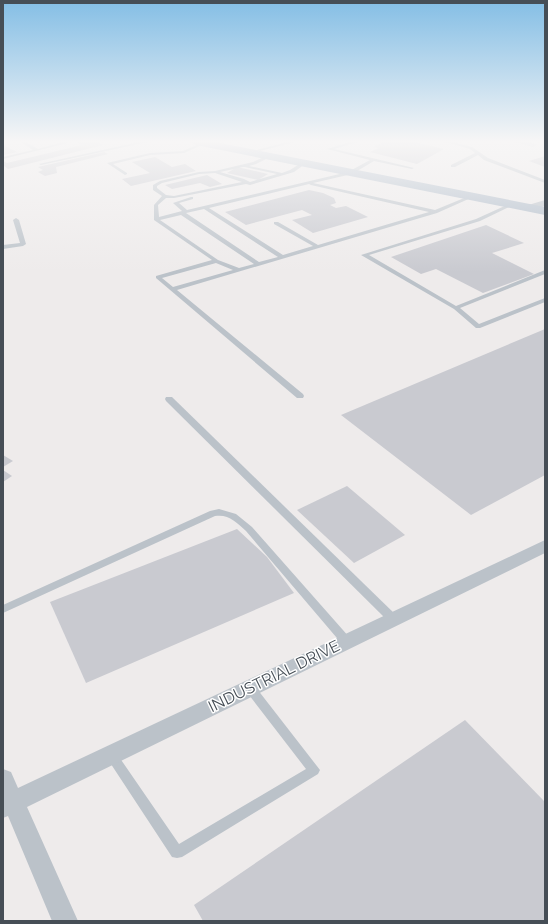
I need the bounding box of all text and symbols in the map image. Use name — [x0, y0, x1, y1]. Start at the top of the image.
street label: INDUSTRIAL DRIVE — [205, 636, 343, 716]

